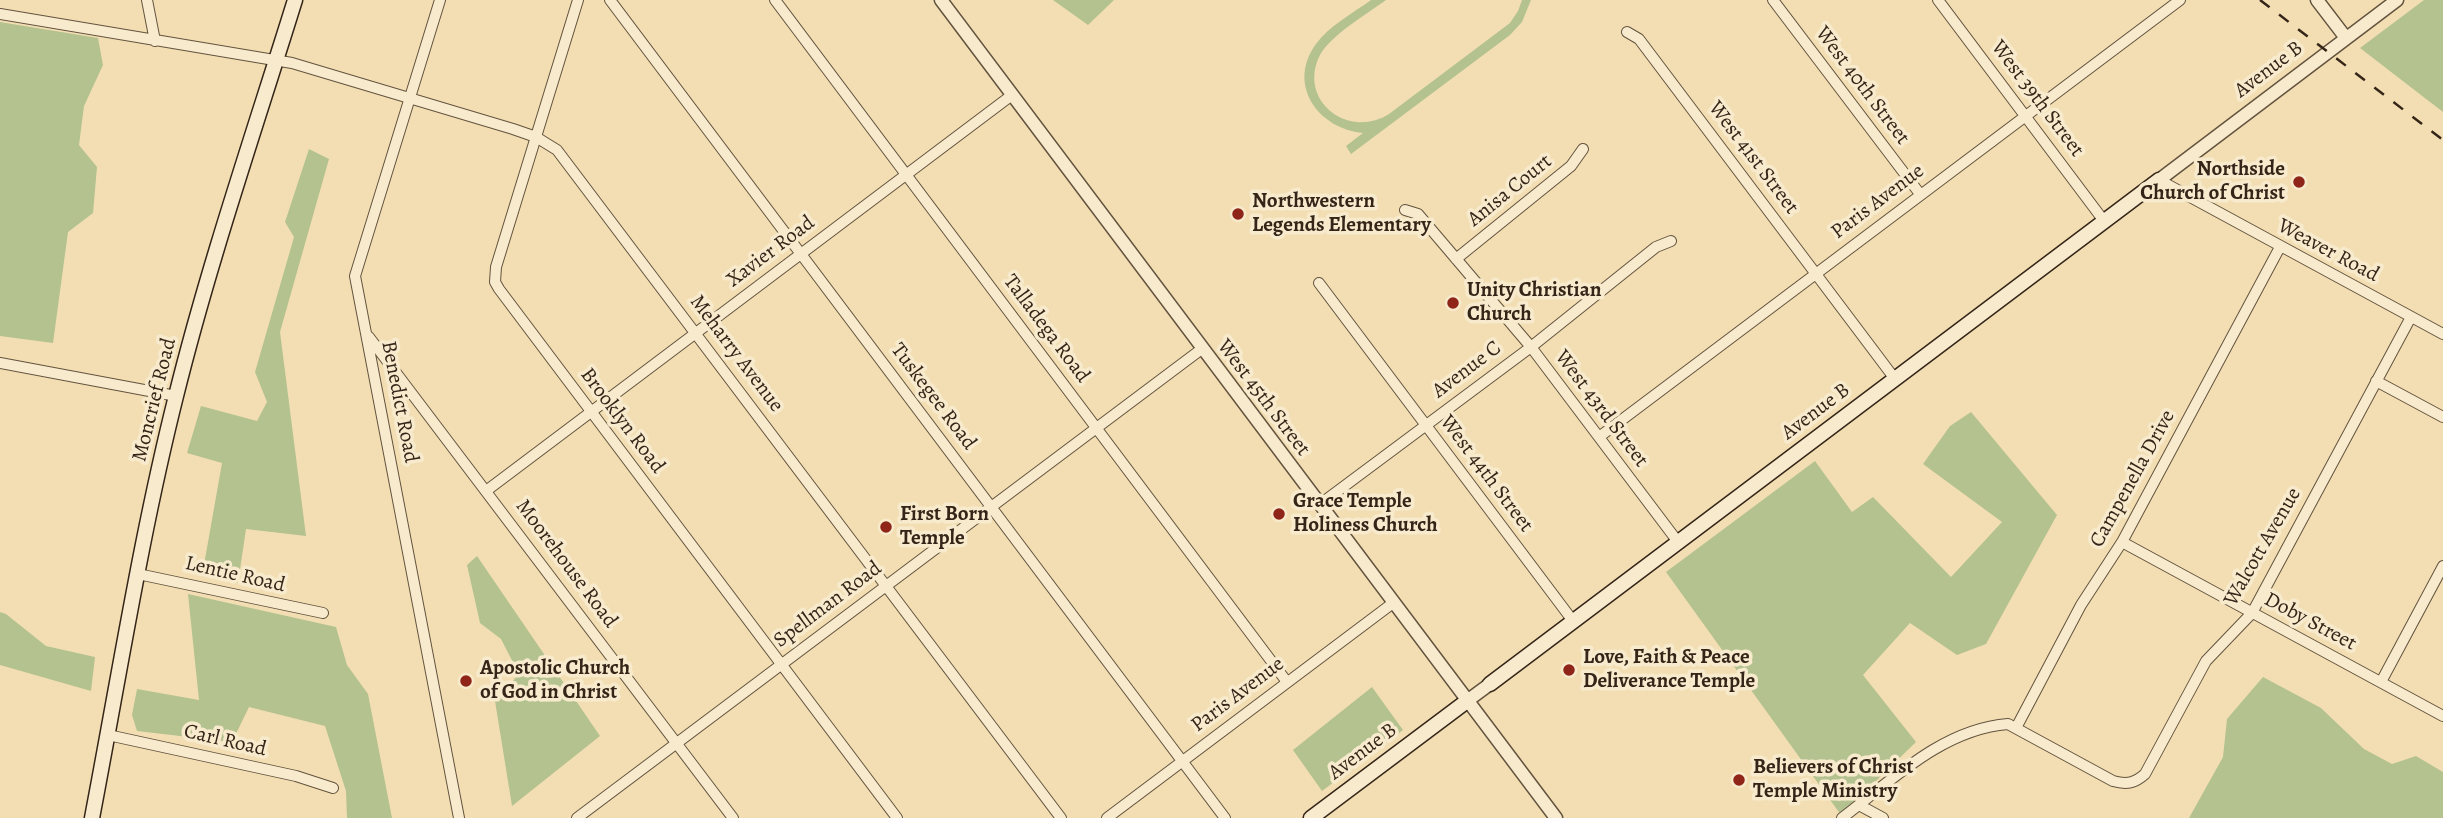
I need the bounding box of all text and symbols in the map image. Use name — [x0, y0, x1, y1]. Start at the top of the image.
street label: West 40th Street — [1809, 22, 1915, 150]
street label: West 39th Street — [1985, 36, 2089, 162]
street label: Avenue B — [2230, 36, 2308, 104]
street label: West 41st Street — [1702, 97, 1804, 219]
street label: Anisa Court — [1463, 149, 1557, 233]
place label: Northside Church of Christ — [2140, 157, 2285, 207]
street label: Paris Avenue — [1826, 159, 1930, 245]
marker: Northside Church of Christ — [2291, 174, 2307, 190]
place label: Northwestern Legends Elementary — [1252, 189, 1431, 239]
marker: Northwestern Legends Elementary — [1230, 206, 1246, 222]
street label: Xavier Road — [722, 211, 820, 293]
street label: Weaver Road — [2273, 214, 2383, 288]
street label: Talladega Road — [997, 270, 1095, 388]
place label: Unity Christian Church — [1467, 278, 1602, 328]
street label: Meharry Avenue — [684, 290, 788, 418]
marker: Unity Christian Church — [1445, 295, 1461, 311]
street label: West 45th Street — [1211, 335, 1315, 461]
street label: Moncrief Road — [127, 336, 183, 464]
street label: Avenue C — [1428, 336, 1506, 404]
street label: Benedict Road — [375, 339, 423, 465]
street label: Tuskegee Road — [885, 339, 981, 455]
street label: West 43rd Street — [1549, 345, 1653, 473]
street label: Brooklyn Road — [574, 363, 670, 479]
street label: Avenue B — [1777, 378, 1855, 446]
street label: Campenella Drive — [2085, 406, 2181, 552]
street label: West 44th Street — [1434, 411, 1538, 537]
street label: Walcott Avenue — [2219, 483, 2307, 611]
place label: Grace Temple Holiness Church — [1293, 489, 1438, 539]
street label: Moorehouse Road — [510, 495, 622, 633]
place label: First Born Temple — [900, 502, 989, 552]
marker: Grace Temple Holiness Church — [1271, 506, 1287, 522]
marker: First Born Temple — [878, 519, 894, 535]
street label: Lentie Road — [183, 551, 287, 599]
street label: Spellman Road — [769, 556, 887, 654]
street label: Doby Street — [2260, 587, 2360, 657]
place label: Love, Faith & Peace Deliverance Temple — [1583, 645, 1755, 695]
street label: Paris Avenue — [1186, 652, 1290, 738]
place label: Apostolic Church of God in Christ — [480, 656, 630, 706]
marker: Love, Faith & Peace Deliverance Temple — [1561, 662, 1577, 678]
marker: Apostolic Church of God in Christ — [458, 673, 474, 689]
street label: Avenue B — [1324, 718, 1402, 786]
street label: Carl Road — [181, 719, 269, 763]
place label: Believers of Christ Temple Ministry — [1753, 755, 1913, 805]
marker: Believers of Christ Temple Ministry — [1731, 772, 1747, 788]

